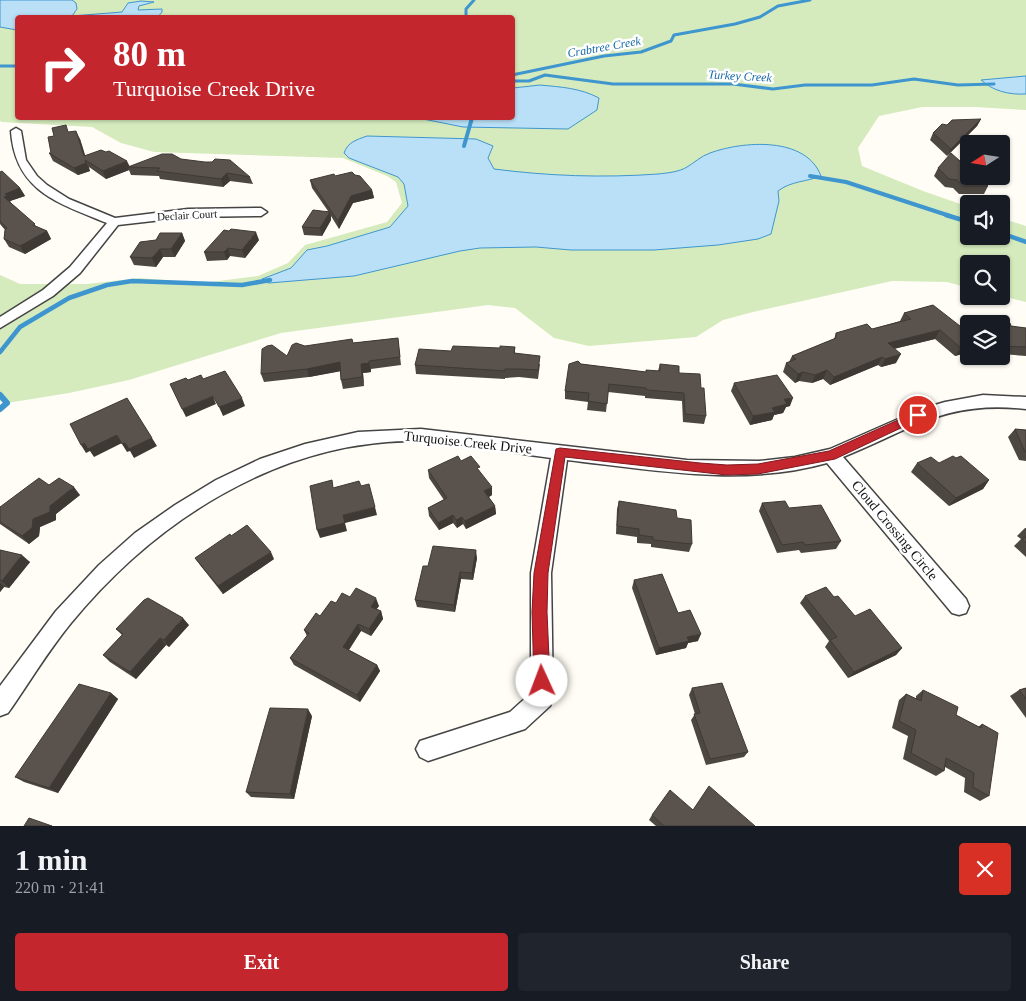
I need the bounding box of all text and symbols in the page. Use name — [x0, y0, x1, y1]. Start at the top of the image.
water label: Crabtree Creek — [566, 34, 642, 60]
icon: right — [30, 35, 95, 100]
text: 80 m — [113, 35, 186, 74]
water label: Turkey Creek — [708, 67, 773, 85]
text: Turquoise Creek Drive — [113, 76, 315, 101]
north arrow — [960, 135, 1010, 185]
map controls — [960, 135, 1010, 365]
button: sound — [960, 195, 1010, 245]
street label: Declair Court — [157, 207, 217, 223]
button: search — [960, 255, 1010, 305]
button: layers — [960, 315, 1010, 365]
pin — [897, 394, 939, 436]
icon: arrive — [904, 401, 932, 429]
street label: Turquoise Creek Drive — [403, 428, 533, 457]
street label: Cloud Crossing Circle — [849, 478, 941, 583]
position arrow — [515, 654, 567, 706]
text: 1 min — [15, 843, 88, 876]
button: close — [959, 843, 1011, 895]
text: 220 m · 21:41 — [15, 879, 105, 896]
button: Exit — [15, 933, 508, 991]
button: Share — [518, 933, 1011, 991]

